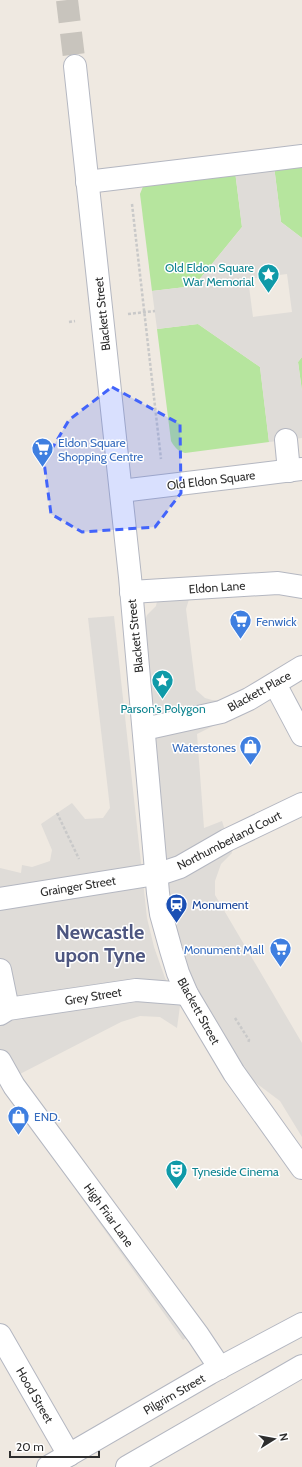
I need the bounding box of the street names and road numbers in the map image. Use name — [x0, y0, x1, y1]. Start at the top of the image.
street label: Blackett Street — [91, 276, 113, 352]
street label: Old Eldon Square — [166, 467, 256, 493]
street label: Eldon Lane — [188, 578, 246, 596]
street label: Blackett Street — [124, 598, 146, 674]
street label: Blackett Place — [225, 667, 293, 715]
street label: Northumberland Court — [174, 807, 284, 873]
street label: Grainger Street — [39, 873, 117, 899]
street label: Blackett Street — [174, 975, 224, 1047]
street label: Grey Street — [64, 984, 122, 1008]
street label: High Friar Lane — [81, 1180, 137, 1250]
street label: Hood Street — [13, 1365, 57, 1425]
street label: Pilgrim Street — [141, 1370, 207, 1418]

